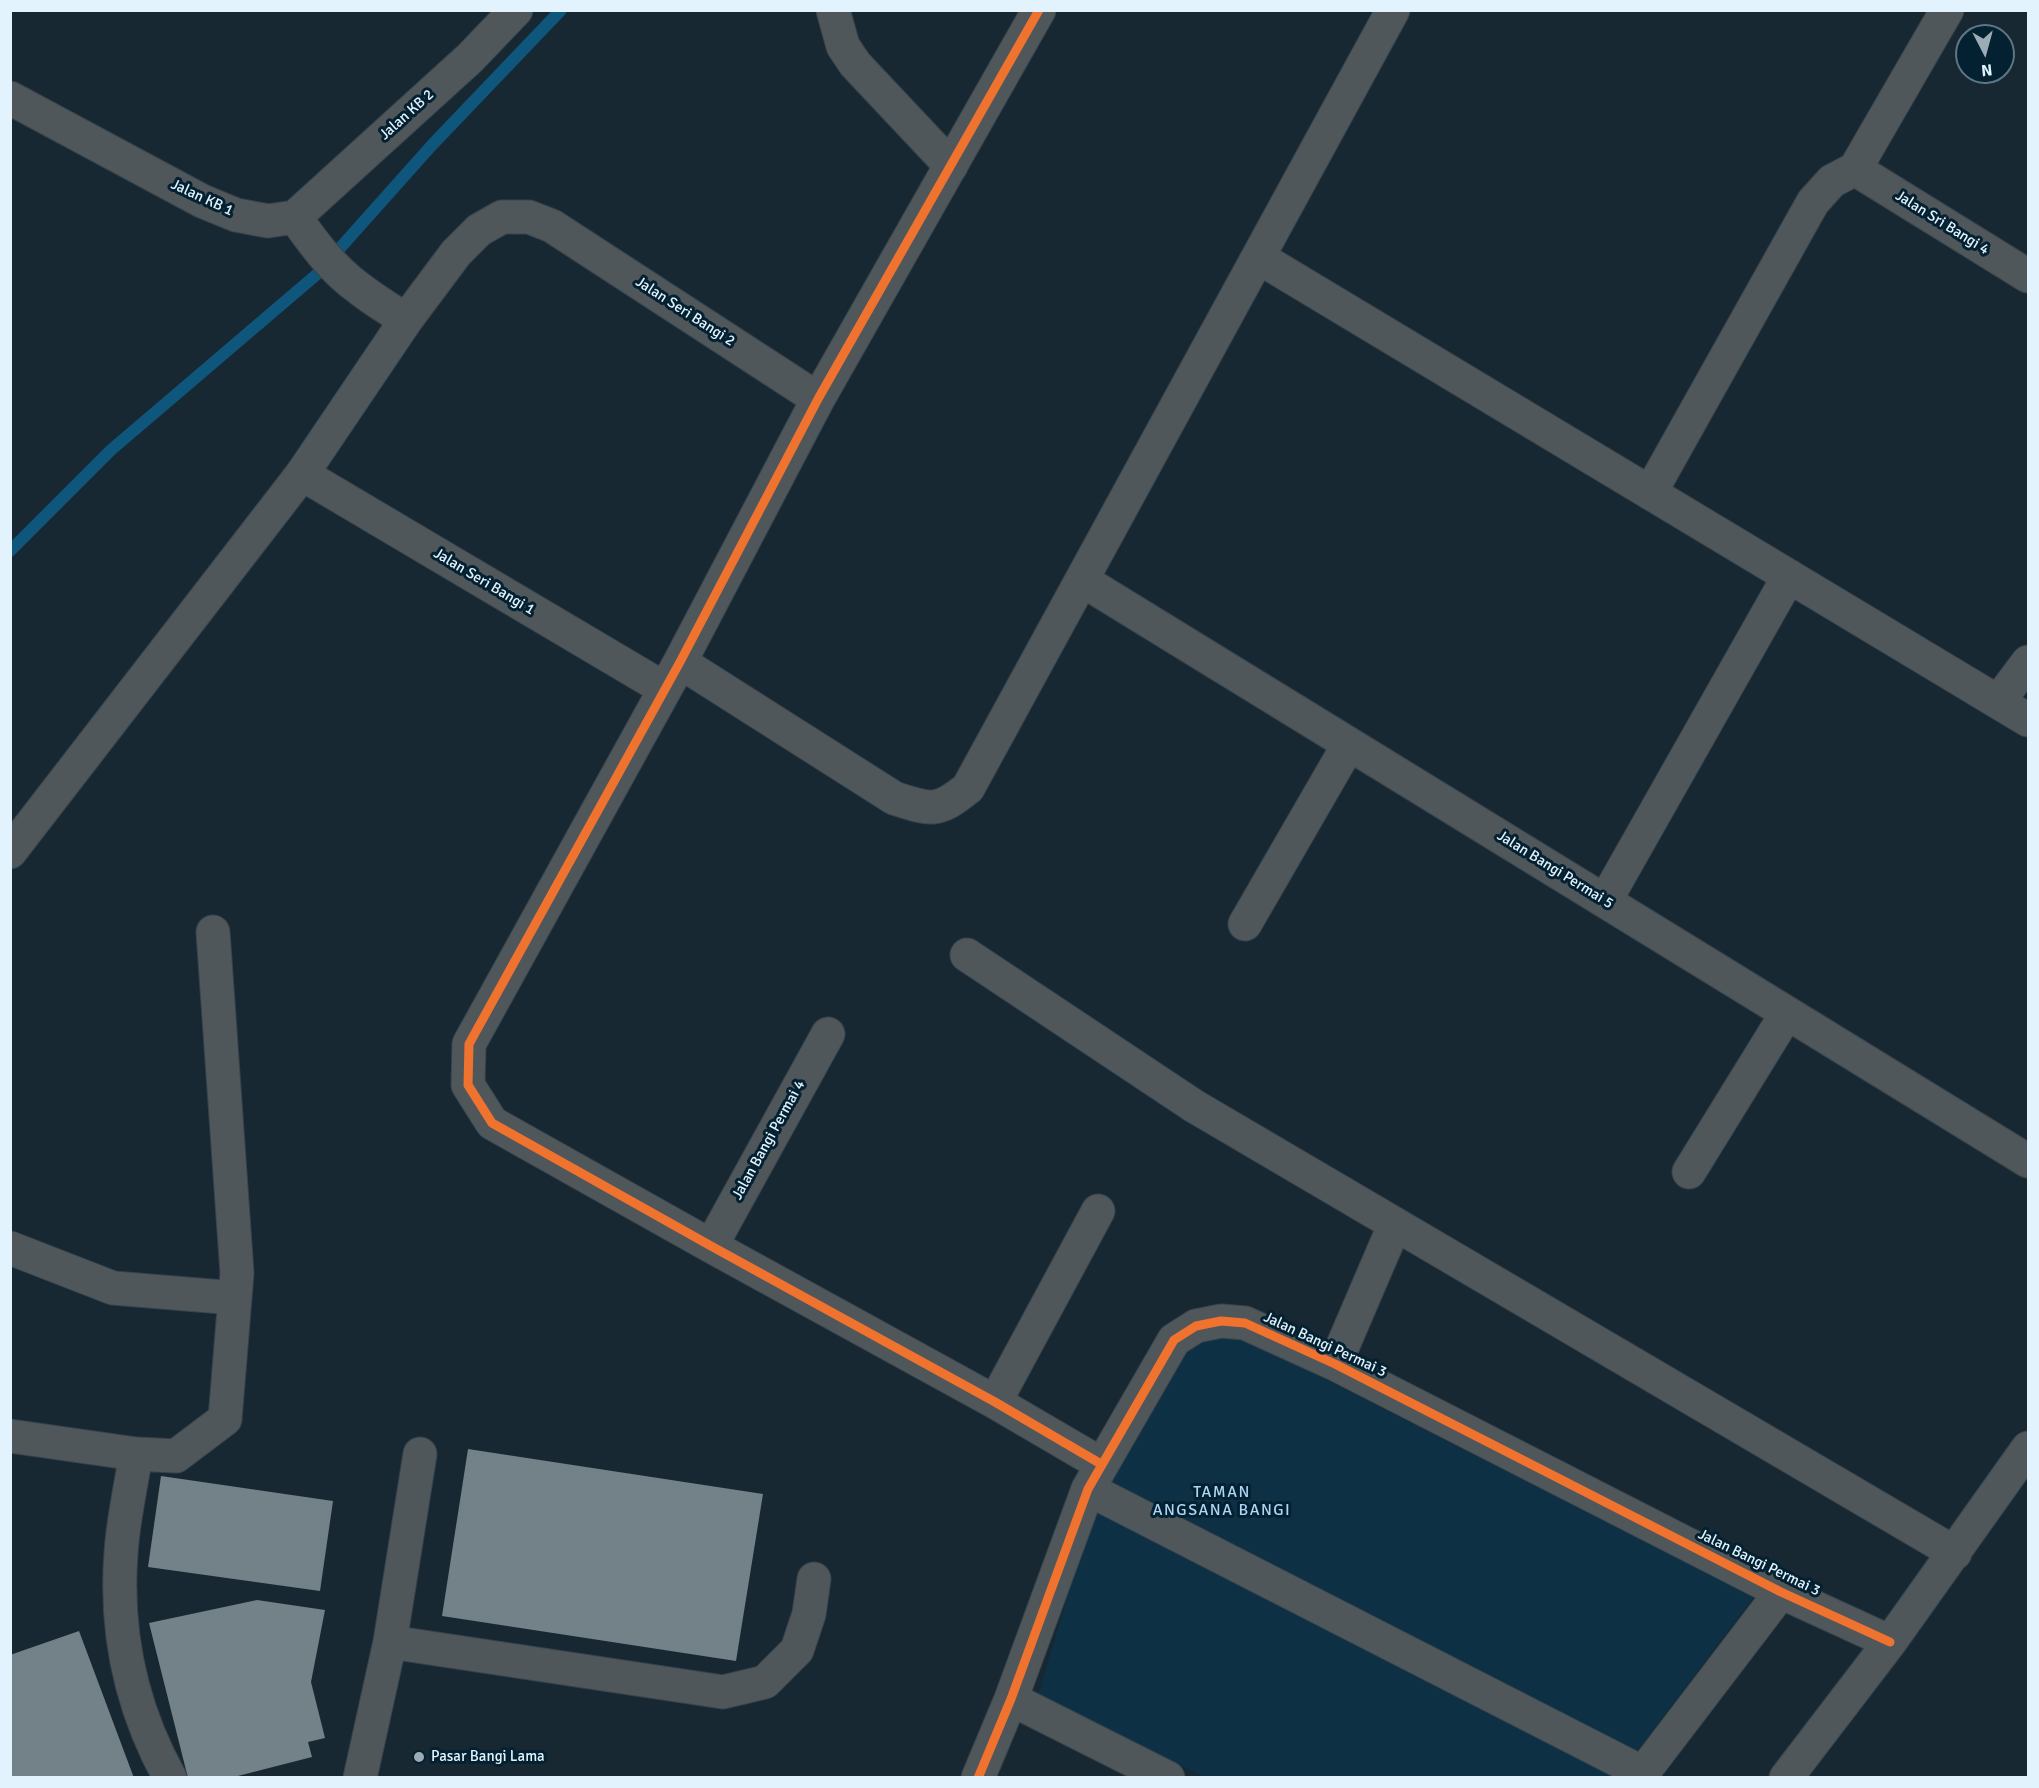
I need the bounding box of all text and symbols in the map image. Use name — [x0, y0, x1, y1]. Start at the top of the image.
north arrow — [1955, 24, 2015, 84]
text: N — [1980, 59, 1993, 80]
street label: Jalan KB 2 — [376, 86, 438, 144]
street label: Jalan KB 1 — [168, 176, 236, 220]
street label: Jalan Sri Bangi 4 — [1892, 187, 1992, 259]
street label: Jalan Seri Bangi 2 — [632, 273, 738, 351]
street label: Jalan Seri Bangi 1 — [430, 545, 538, 619]
street label: Jalan Bangi Permai 5 — [1494, 827, 1616, 913]
street label: Jalan Bangi Permai 4 — [729, 1077, 809, 1203]
street label: Jalan Bangi Permai 3 — [1261, 1309, 1389, 1381]
district label: TAMAN ANGSANA BANGI — [1153, 1483, 1291, 1521]
street label: Jalan Bangi Permai 3 — [1695, 1526, 1823, 1600]
place label: Pasar Bangi Lama — [431, 1748, 545, 1766]
marker: Pasar Bangi Lama — [412, 1750, 426, 1764]

